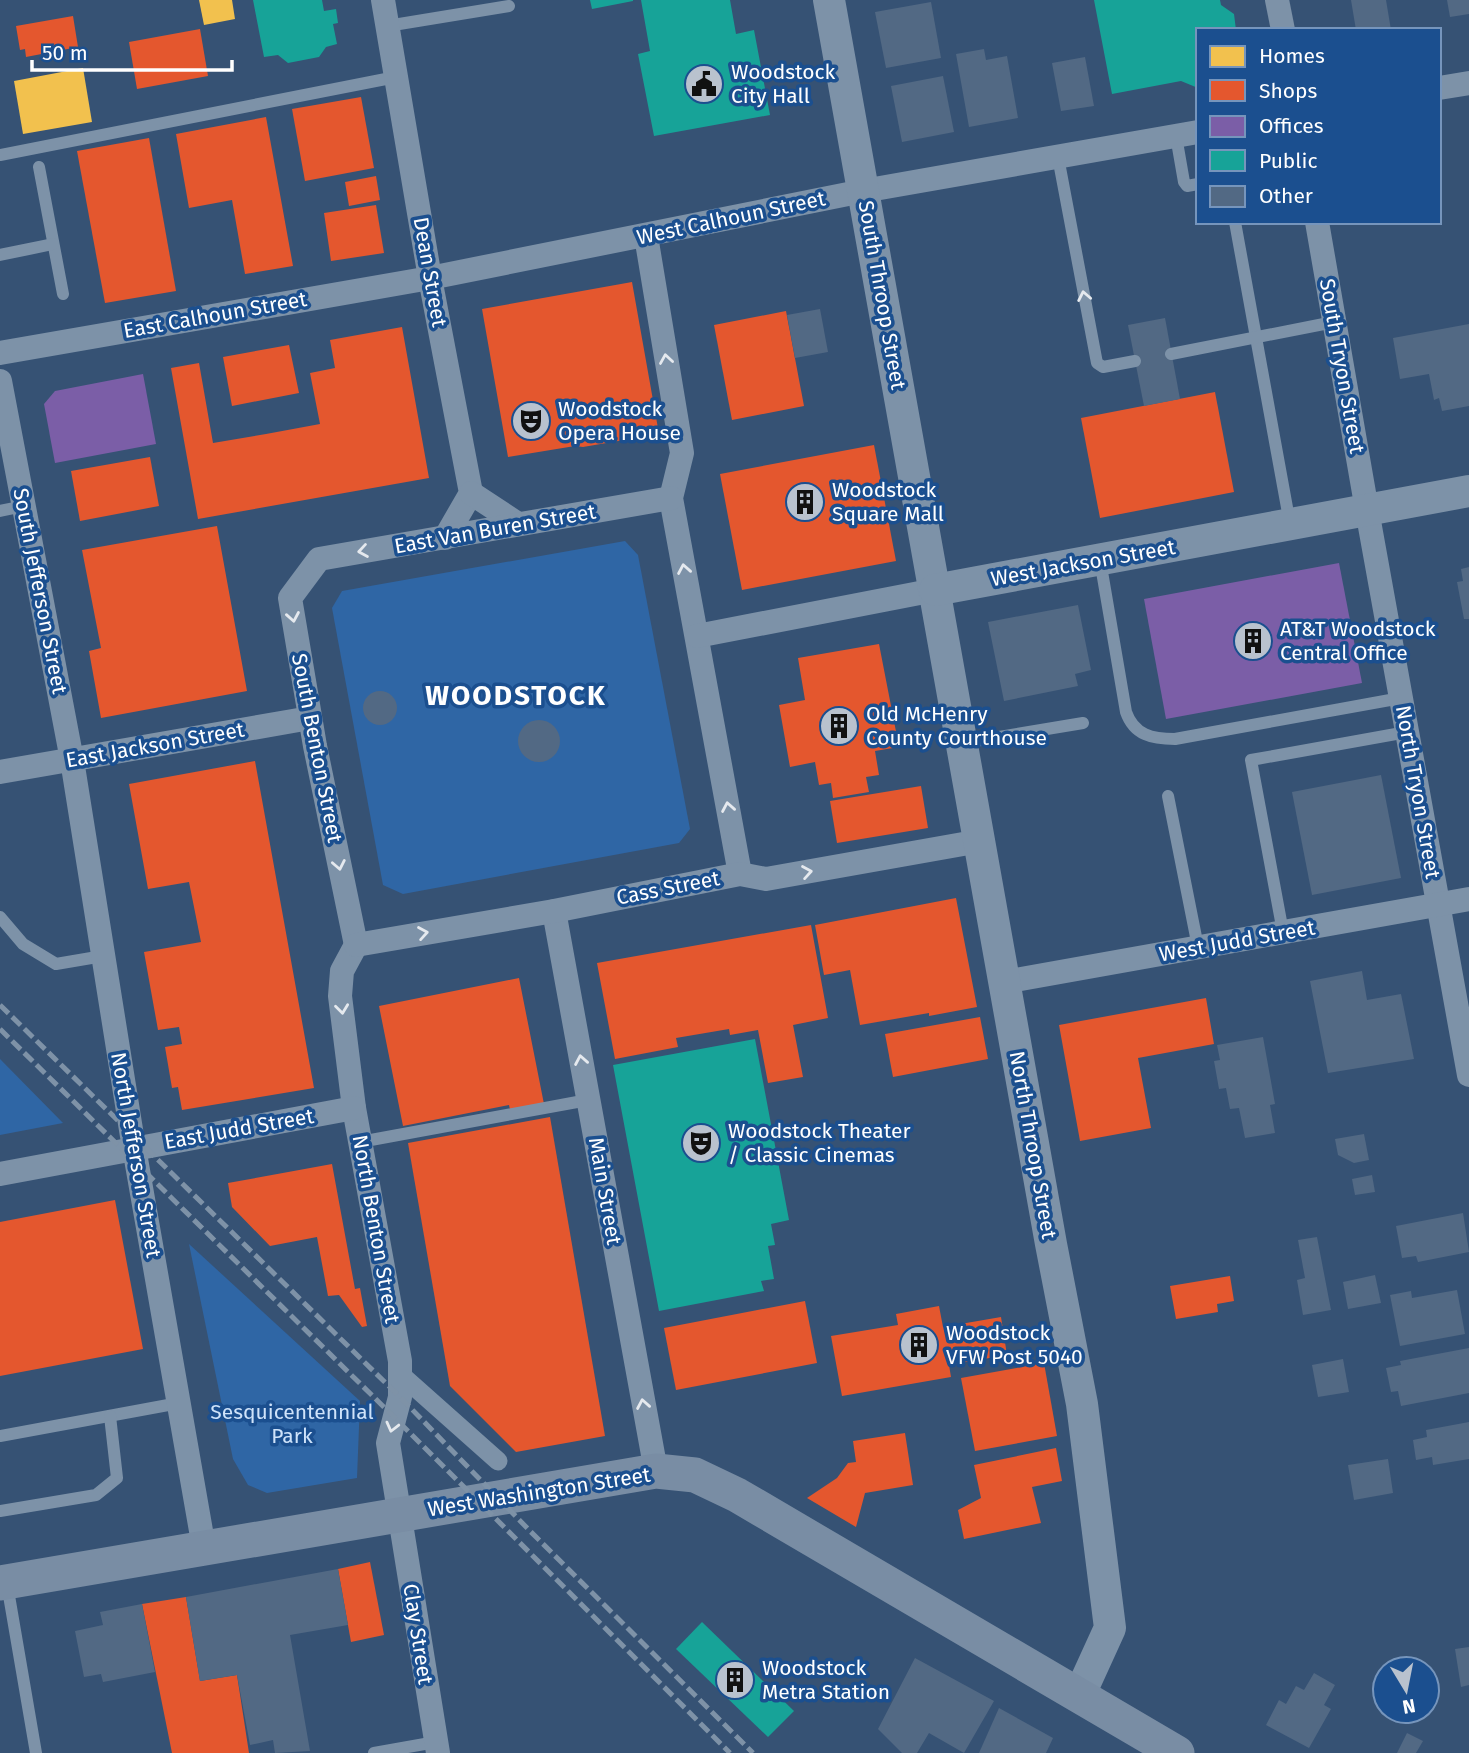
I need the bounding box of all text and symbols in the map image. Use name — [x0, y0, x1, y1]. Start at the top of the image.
scale bar — [32, 28, 231, 72]
legend — [1196, 28, 1441, 224]
text: 50 m — [42, 40, 88, 66]
text: Homes — [1259, 43, 1325, 69]
place label: Woodstock City Hall — [731, 59, 836, 109]
public building icon: Woodstock City Hall — [683, 63, 725, 105]
text: Shops — [1259, 78, 1317, 104]
text: Offices — [1259, 113, 1324, 139]
text: Public — [1259, 148, 1317, 174]
text: Other — [1259, 183, 1313, 209]
street label: West Calhoun Street — [634, 185, 828, 251]
street label: South Throop Street — [853, 198, 912, 392]
street label: Dean Street — [408, 215, 453, 329]
street label: South Tryon Street — [1314, 277, 1370, 456]
street label: East Calhoun Street — [121, 286, 309, 344]
one-way arrow — [1078, 290, 1093, 302]
one-way arrow — [659, 353, 674, 365]
place label: Woodstock Opera House — [558, 396, 681, 446]
theatre icon: Woodstock Opera House — [510, 400, 552, 442]
place label: Woodstock Square Mall — [832, 477, 944, 527]
building icon: Woodstock Square Mall — [784, 481, 826, 523]
street label: South Jefferson Street — [7, 486, 73, 697]
street label: East Van Buren Street — [392, 498, 598, 560]
street label: West Jackson Street — [989, 534, 1178, 592]
one-way arrow — [357, 543, 369, 558]
one-way arrow — [678, 563, 693, 575]
one-way arrow — [285, 611, 300, 623]
place label: AT&T Woodstock Central Office — [1280, 616, 1436, 666]
building icon: AT&T Woodstock Central Office — [1232, 620, 1274, 662]
street label: South Benton Street — [286, 651, 348, 845]
district label: WOODSTOCK — [425, 679, 607, 712]
place label: Old McHenry County Courthouse — [866, 701, 1047, 751]
street label: North Tryon Street — [1390, 703, 1446, 881]
building icon: Old McHenry County Courthouse — [818, 705, 860, 747]
street label: East Jackson Street — [64, 716, 247, 773]
one-way arrow — [721, 801, 736, 813]
one-way arrow — [331, 859, 346, 871]
street label: Cass Street — [614, 865, 722, 911]
one-way arrow — [801, 865, 813, 880]
street label: West Judd Street — [1157, 914, 1317, 968]
one-way arrow — [417, 926, 429, 941]
one-way arrow — [334, 1004, 349, 1015]
street label: North Throop Street — [1004, 1049, 1062, 1241]
street label: North Jefferson Street — [105, 1050, 167, 1260]
one-way arrow — [574, 1054, 589, 1066]
street label: East Judd Street — [162, 1103, 316, 1155]
place label: Woodstock Theater / Classic Cinemas — [728, 1118, 911, 1168]
theatre icon: Woodstock Theater / Classic Cinemas — [680, 1122, 722, 1164]
street label: North Benton Street — [347, 1133, 405, 1326]
street label: Main Street — [583, 1135, 627, 1247]
place label: Woodstock VFW Post 5040 — [946, 1320, 1083, 1370]
building icon: Woodstock VFW Post 5040 — [898, 1324, 940, 1366]
one-way arrow — [636, 1398, 651, 1410]
park label: Sesquicentennial Park — [210, 1399, 374, 1449]
one-way arrow — [386, 1421, 400, 1433]
street label: West Washington Street — [426, 1461, 653, 1522]
street label: Clay Street — [397, 1582, 439, 1687]
place label: Woodstock Metra Station — [762, 1655, 890, 1705]
north arrow — [1371, 1655, 1441, 1725]
building icon: Woodstock Metra Station — [714, 1659, 756, 1701]
text: N — [1401, 1694, 1417, 1719]

